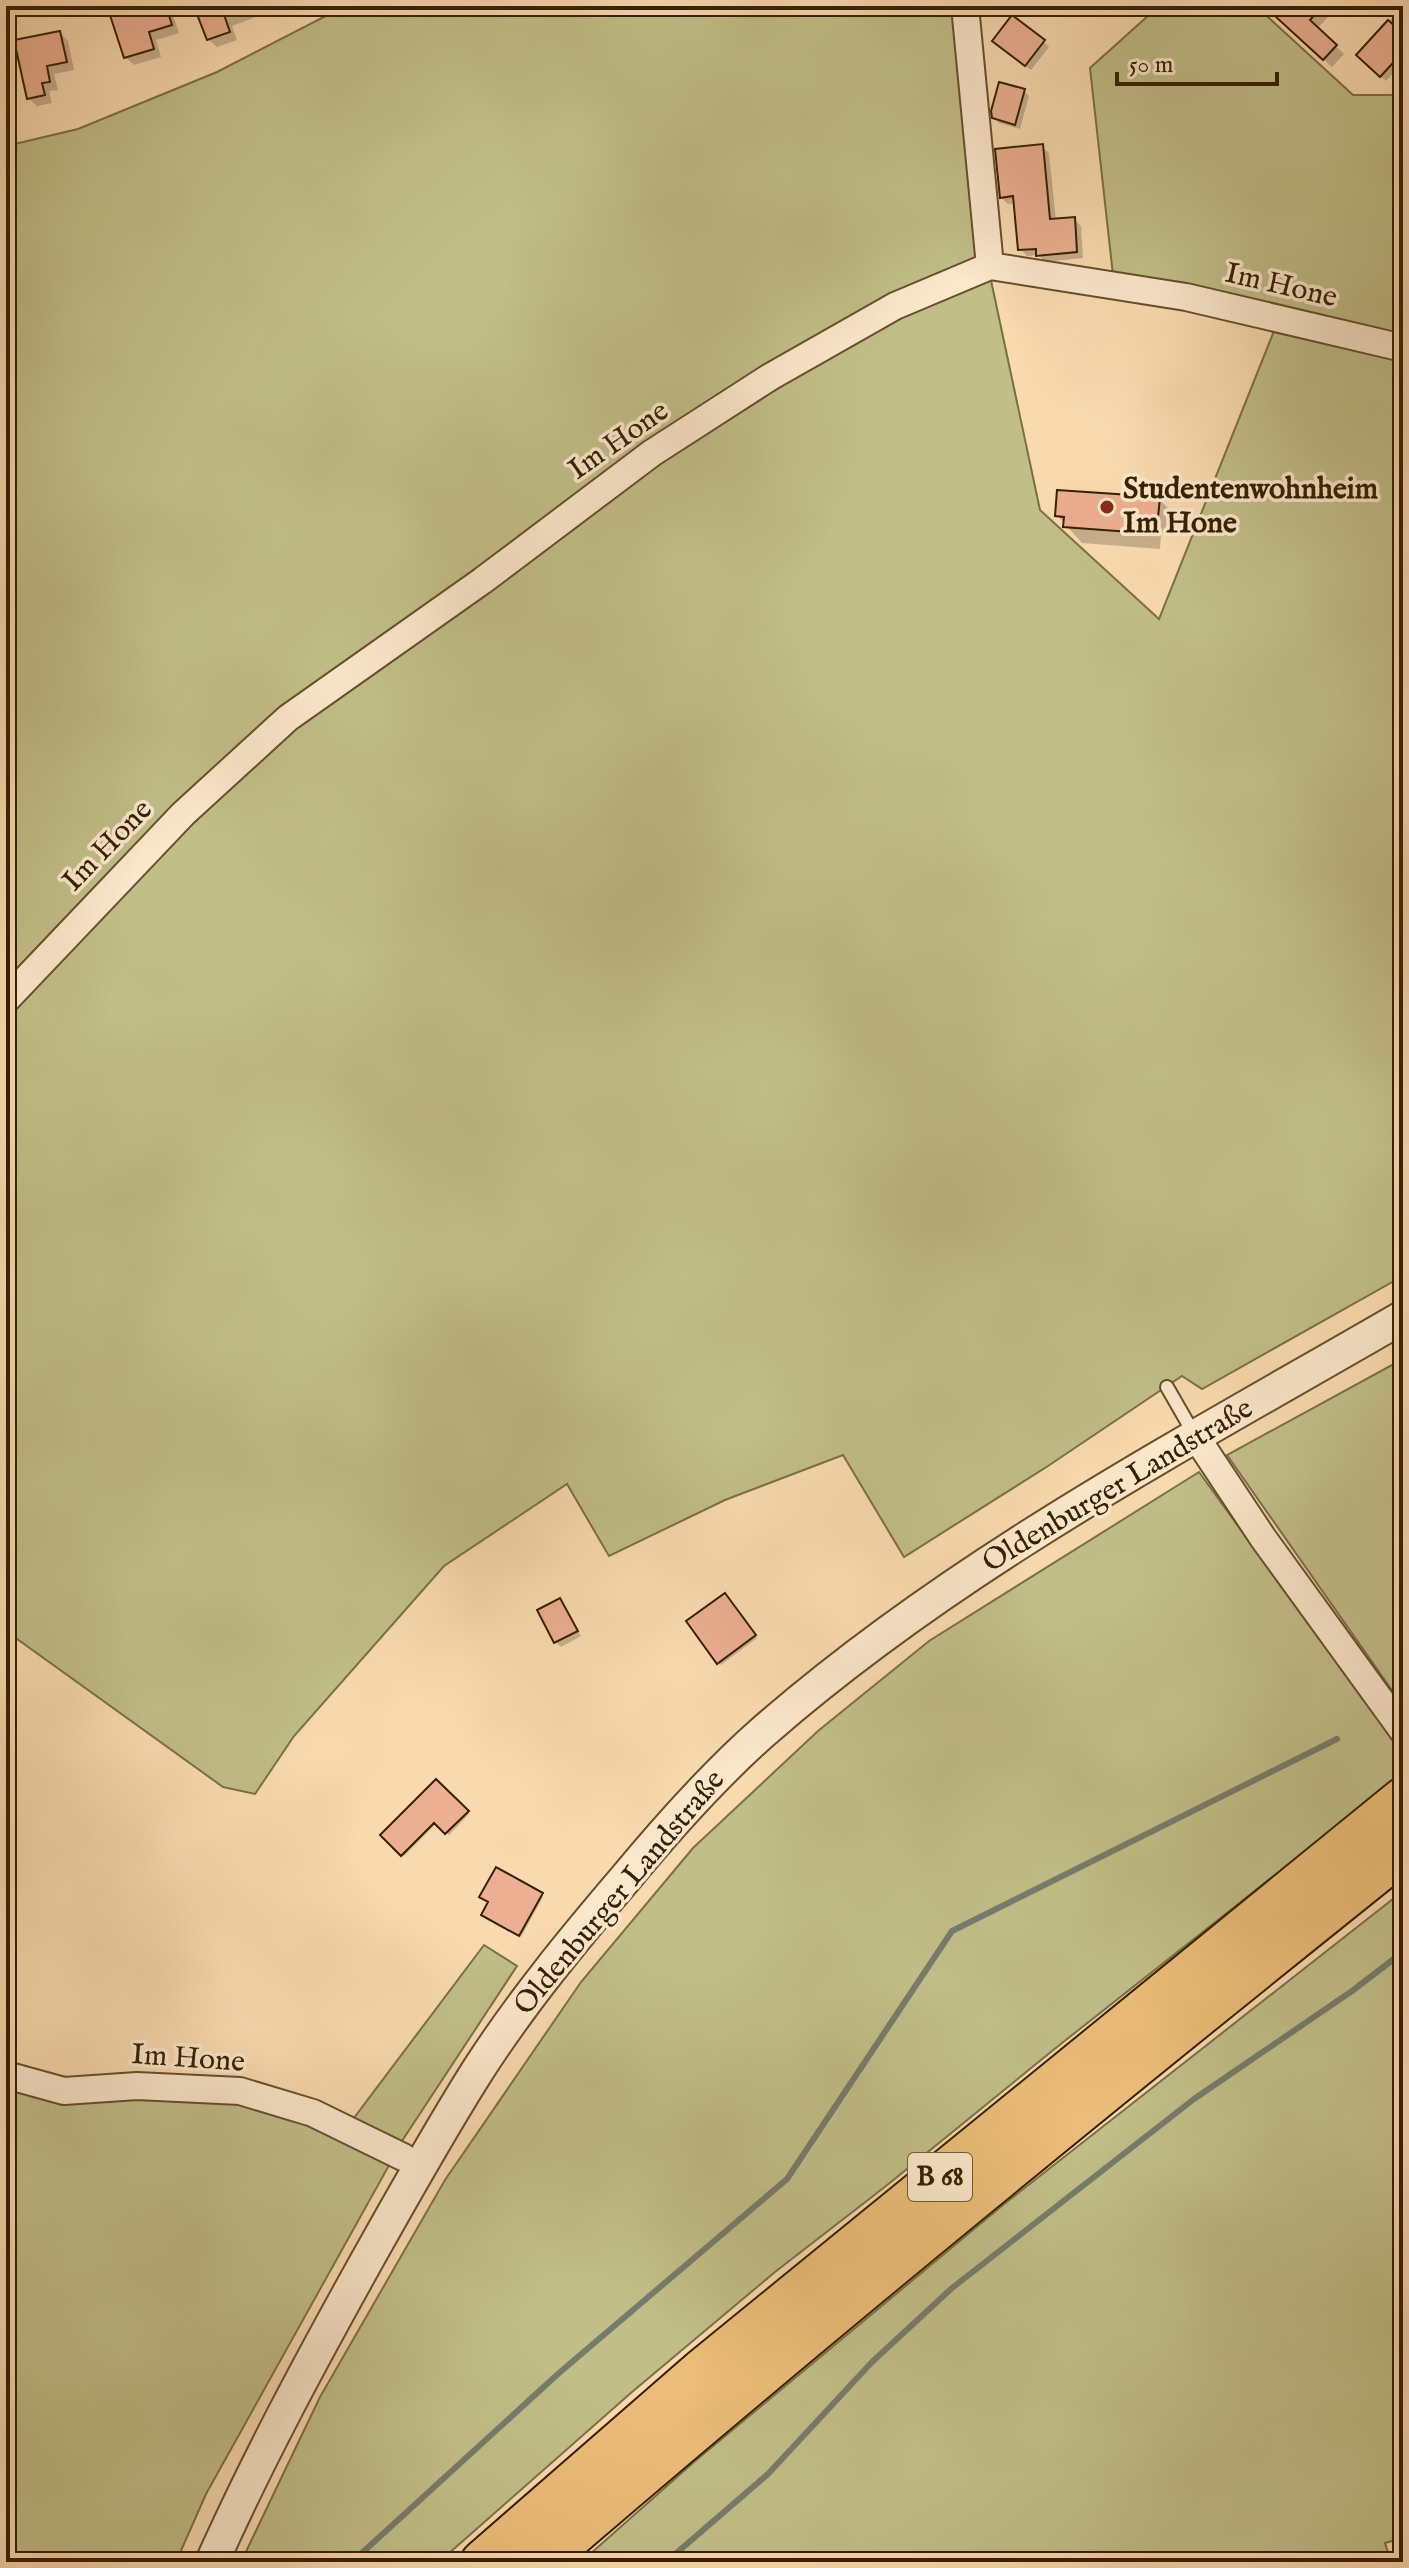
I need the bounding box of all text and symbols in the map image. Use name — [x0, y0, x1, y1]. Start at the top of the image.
scale bar — [1117, 36, 1277, 86]
text: 50 m — [1129, 50, 1173, 81]
street label: Im Hone — [1221, 255, 1341, 317]
street label: Im Hone — [562, 393, 676, 489]
place label: Studentenwohnheim Im Hone — [1123, 471, 1378, 543]
marker: Studentenwohnheim Im Hone — [1098, 498, 1116, 516]
street label: Im Hone — [55, 792, 161, 900]
street label: Oldenburger Landstraße — [976, 1390, 1260, 1582]
street label: Oldenburger Landstraße — [506, 1762, 734, 2024]
street label: Im Hone — [130, 2036, 246, 2082]
road number: B 68 — [908, 2153, 972, 2201]

